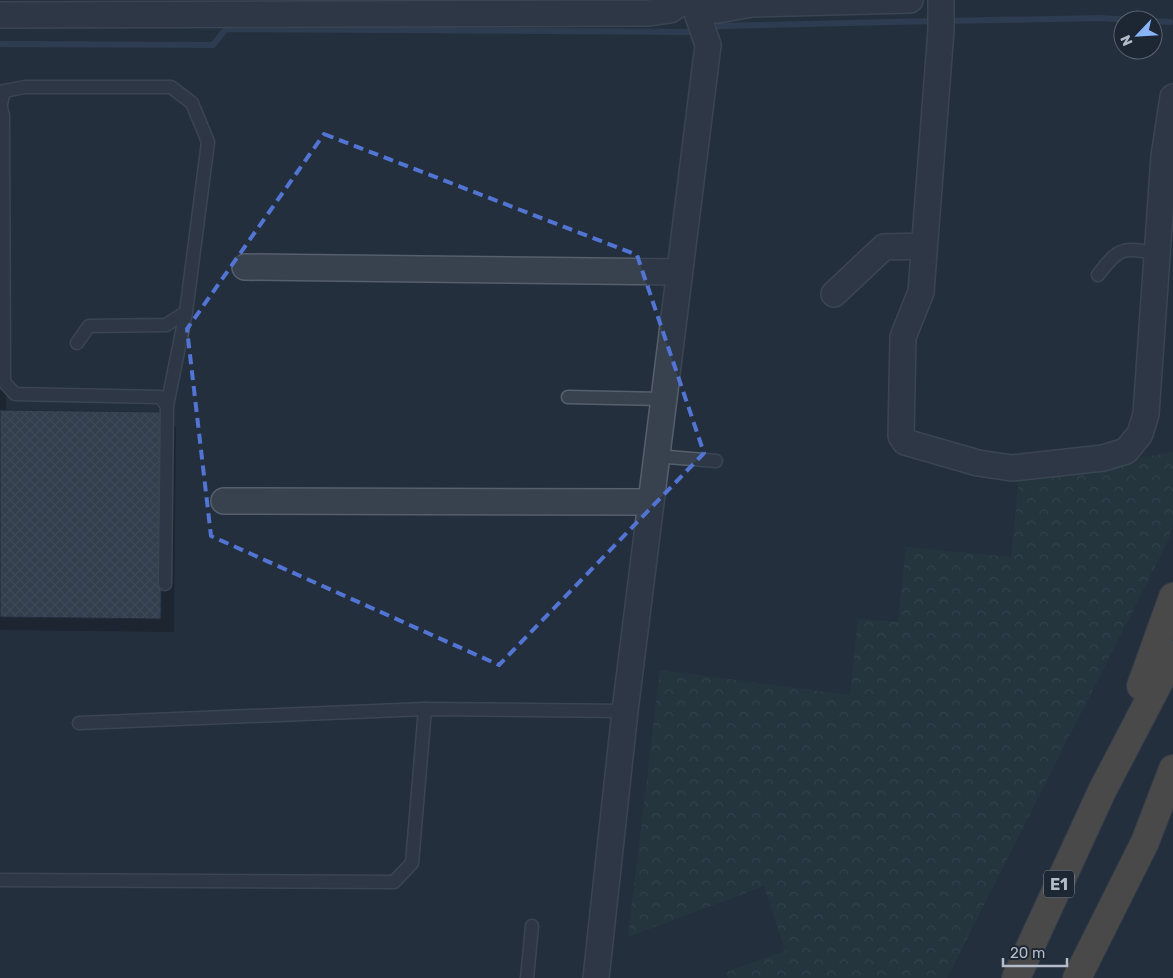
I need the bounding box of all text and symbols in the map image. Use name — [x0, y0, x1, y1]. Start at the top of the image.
north arrow — [1113, 10, 1163, 60]
text: N — [1117, 32, 1137, 48]
road number: E1 — [1044, 871, 1074, 898]
scale bar — [1003, 936, 1067, 968]
text: 20 m — [1010, 944, 1045, 962]

